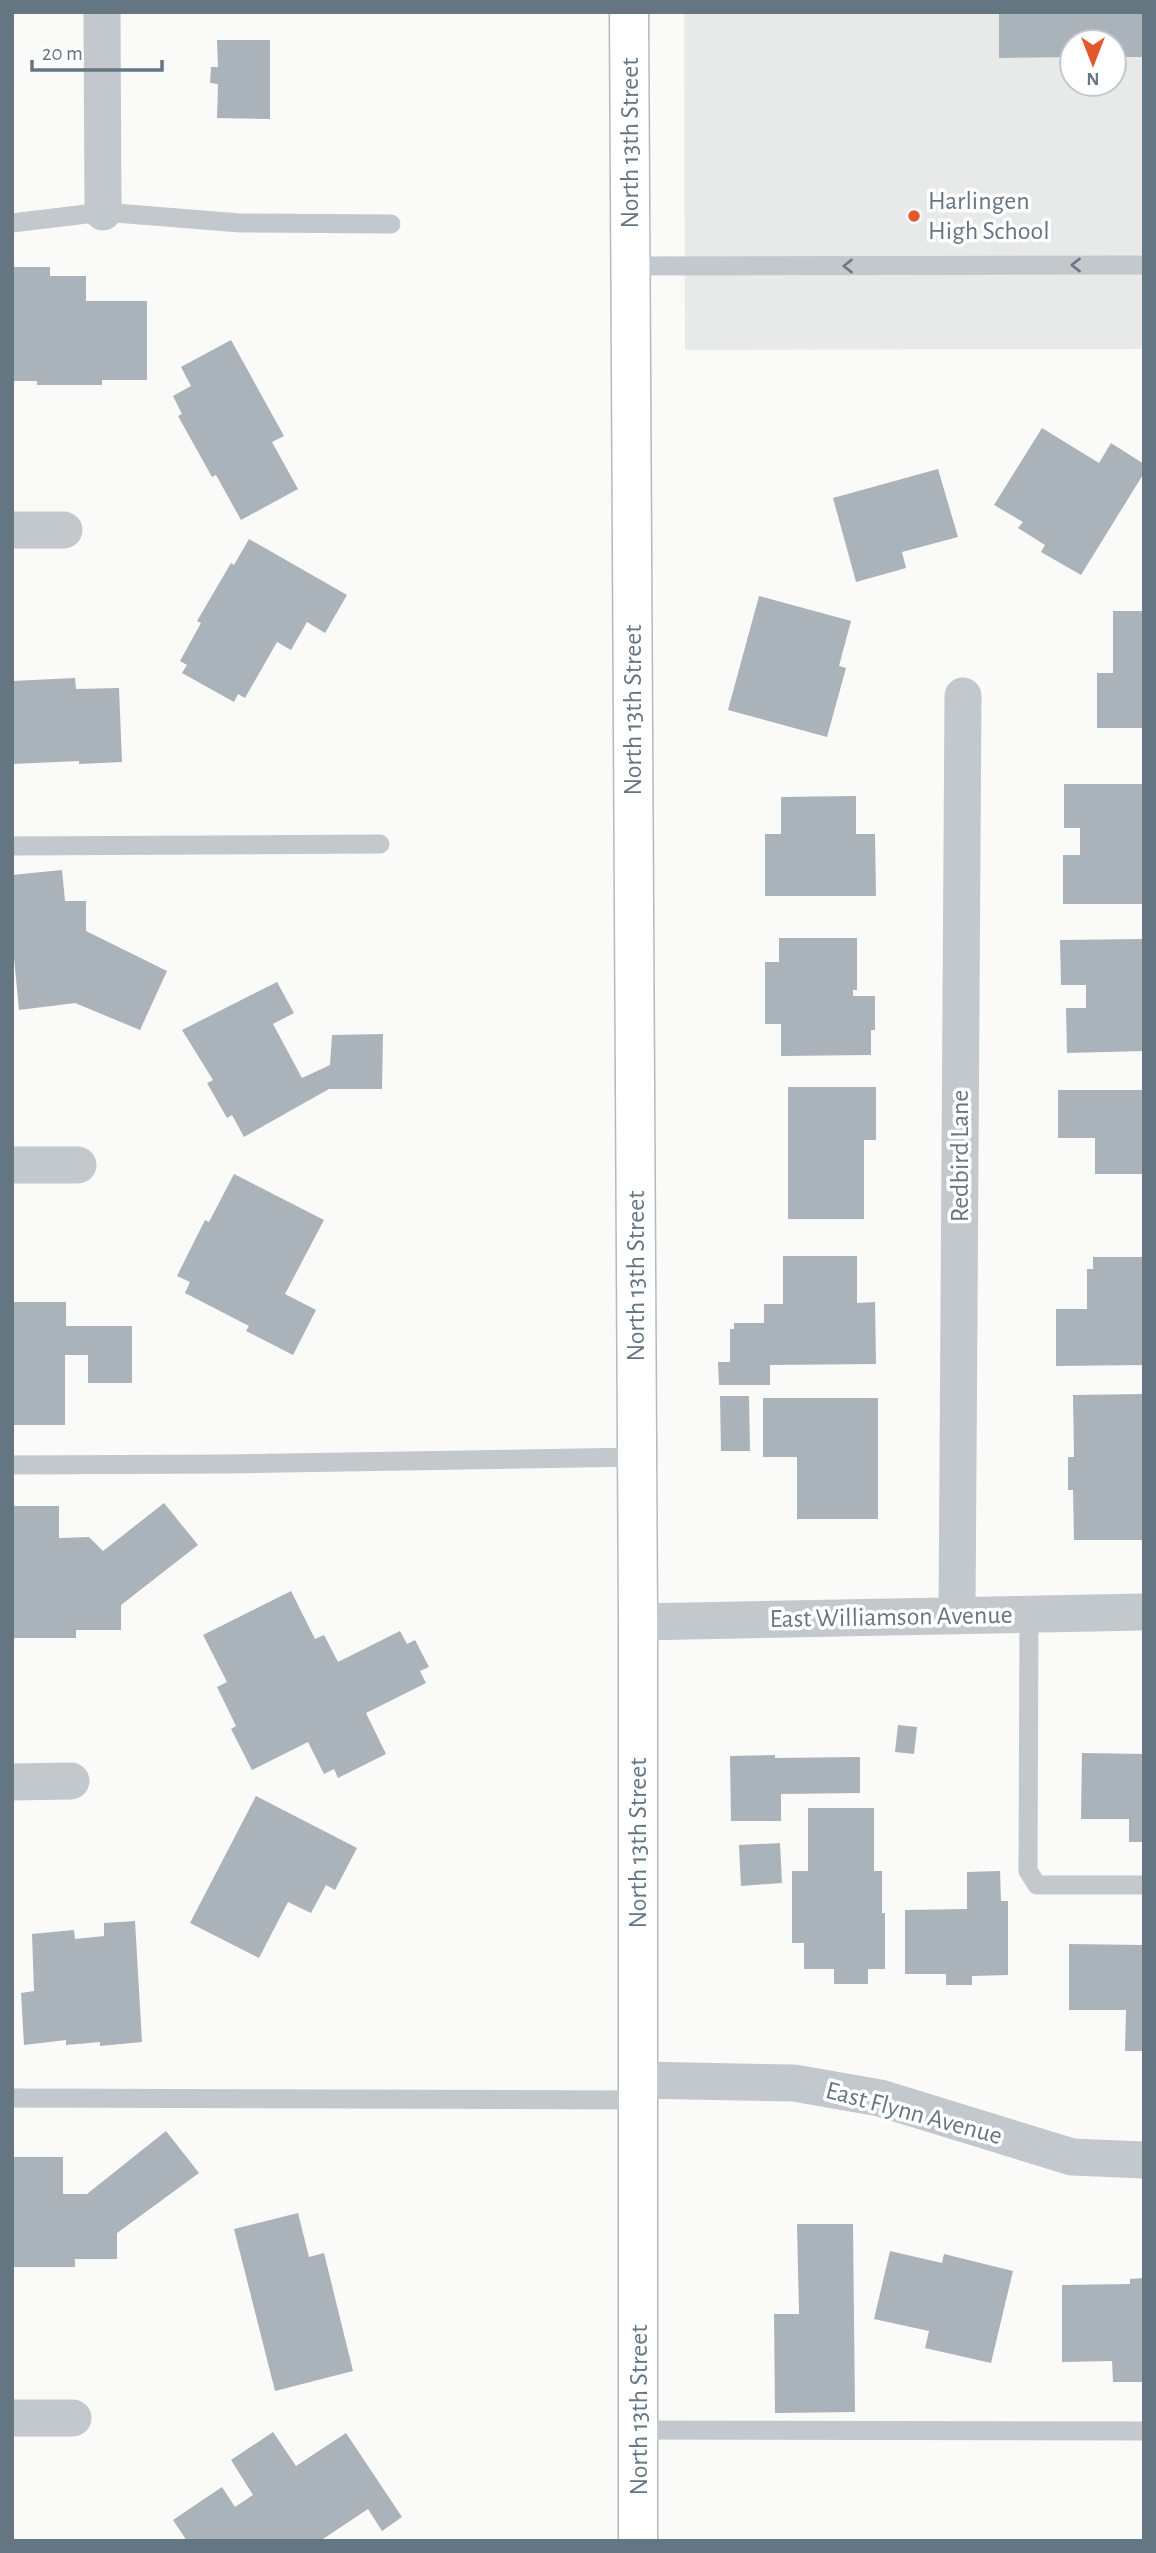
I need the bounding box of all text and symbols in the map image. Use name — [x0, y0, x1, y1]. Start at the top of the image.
scale bar — [32, 28, 161, 72]
north arrow — [1058, 28, 1128, 98]
text: 20 m — [42, 43, 83, 64]
street label: North 13th Street — [617, 57, 643, 229]
text: N — [1086, 69, 1100, 88]
place label: Harlingen High School — [928, 188, 1050, 244]
marker: Harlingen High School — [906, 208, 922, 224]
one-way arrow — [1070, 257, 1080, 273]
one-way arrow — [842, 258, 853, 274]
street label: North 13th Street — [620, 624, 646, 796]
street label: Redbird Lane — [947, 1090, 973, 1222]
street label: North 13th Street — [623, 1190, 649, 1362]
street label: East Williamson Avenue — [769, 1602, 1013, 1632]
street label: North 13th Street — [625, 1757, 651, 1929]
street label: East Flynn Avenue — [823, 2077, 1005, 2149]
street label: North 13th Street — [626, 2324, 652, 2496]

